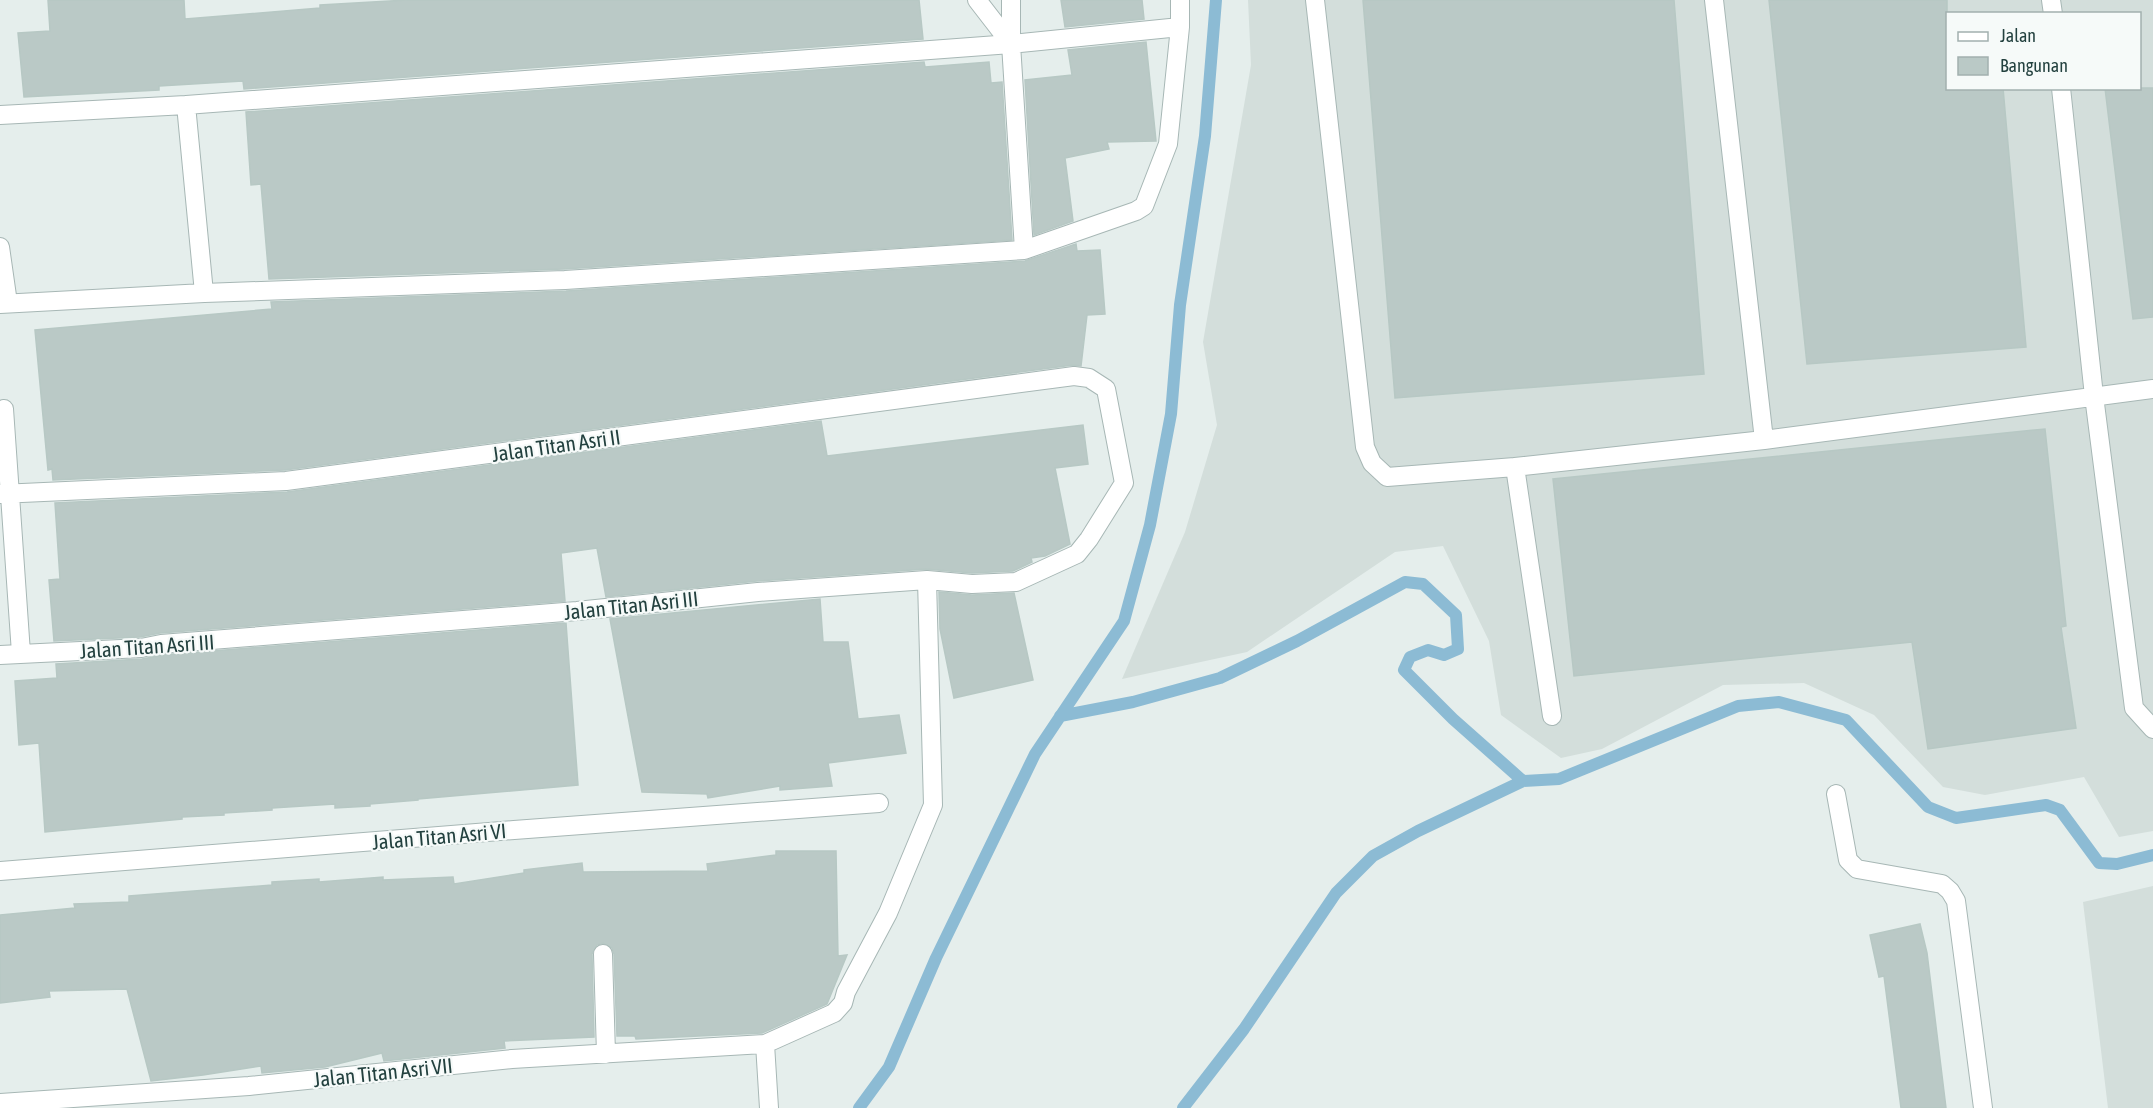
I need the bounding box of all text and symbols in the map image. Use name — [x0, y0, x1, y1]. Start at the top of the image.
legend — [1946, 12, 2141, 90]
text: Jalan — [2000, 25, 2036, 46]
text: Bangunan — [2000, 55, 2068, 76]
street label: Jalan Titan Asri II — [490, 424, 622, 466]
street label: Jalan Titan Asri III — [563, 586, 699, 624]
street label: Jalan Titan Asri III — [79, 629, 215, 663]
street label: Jalan Titan Asri VI — [371, 818, 507, 854]
street label: Jalan Titan Asri VII — [312, 1053, 454, 1091]

